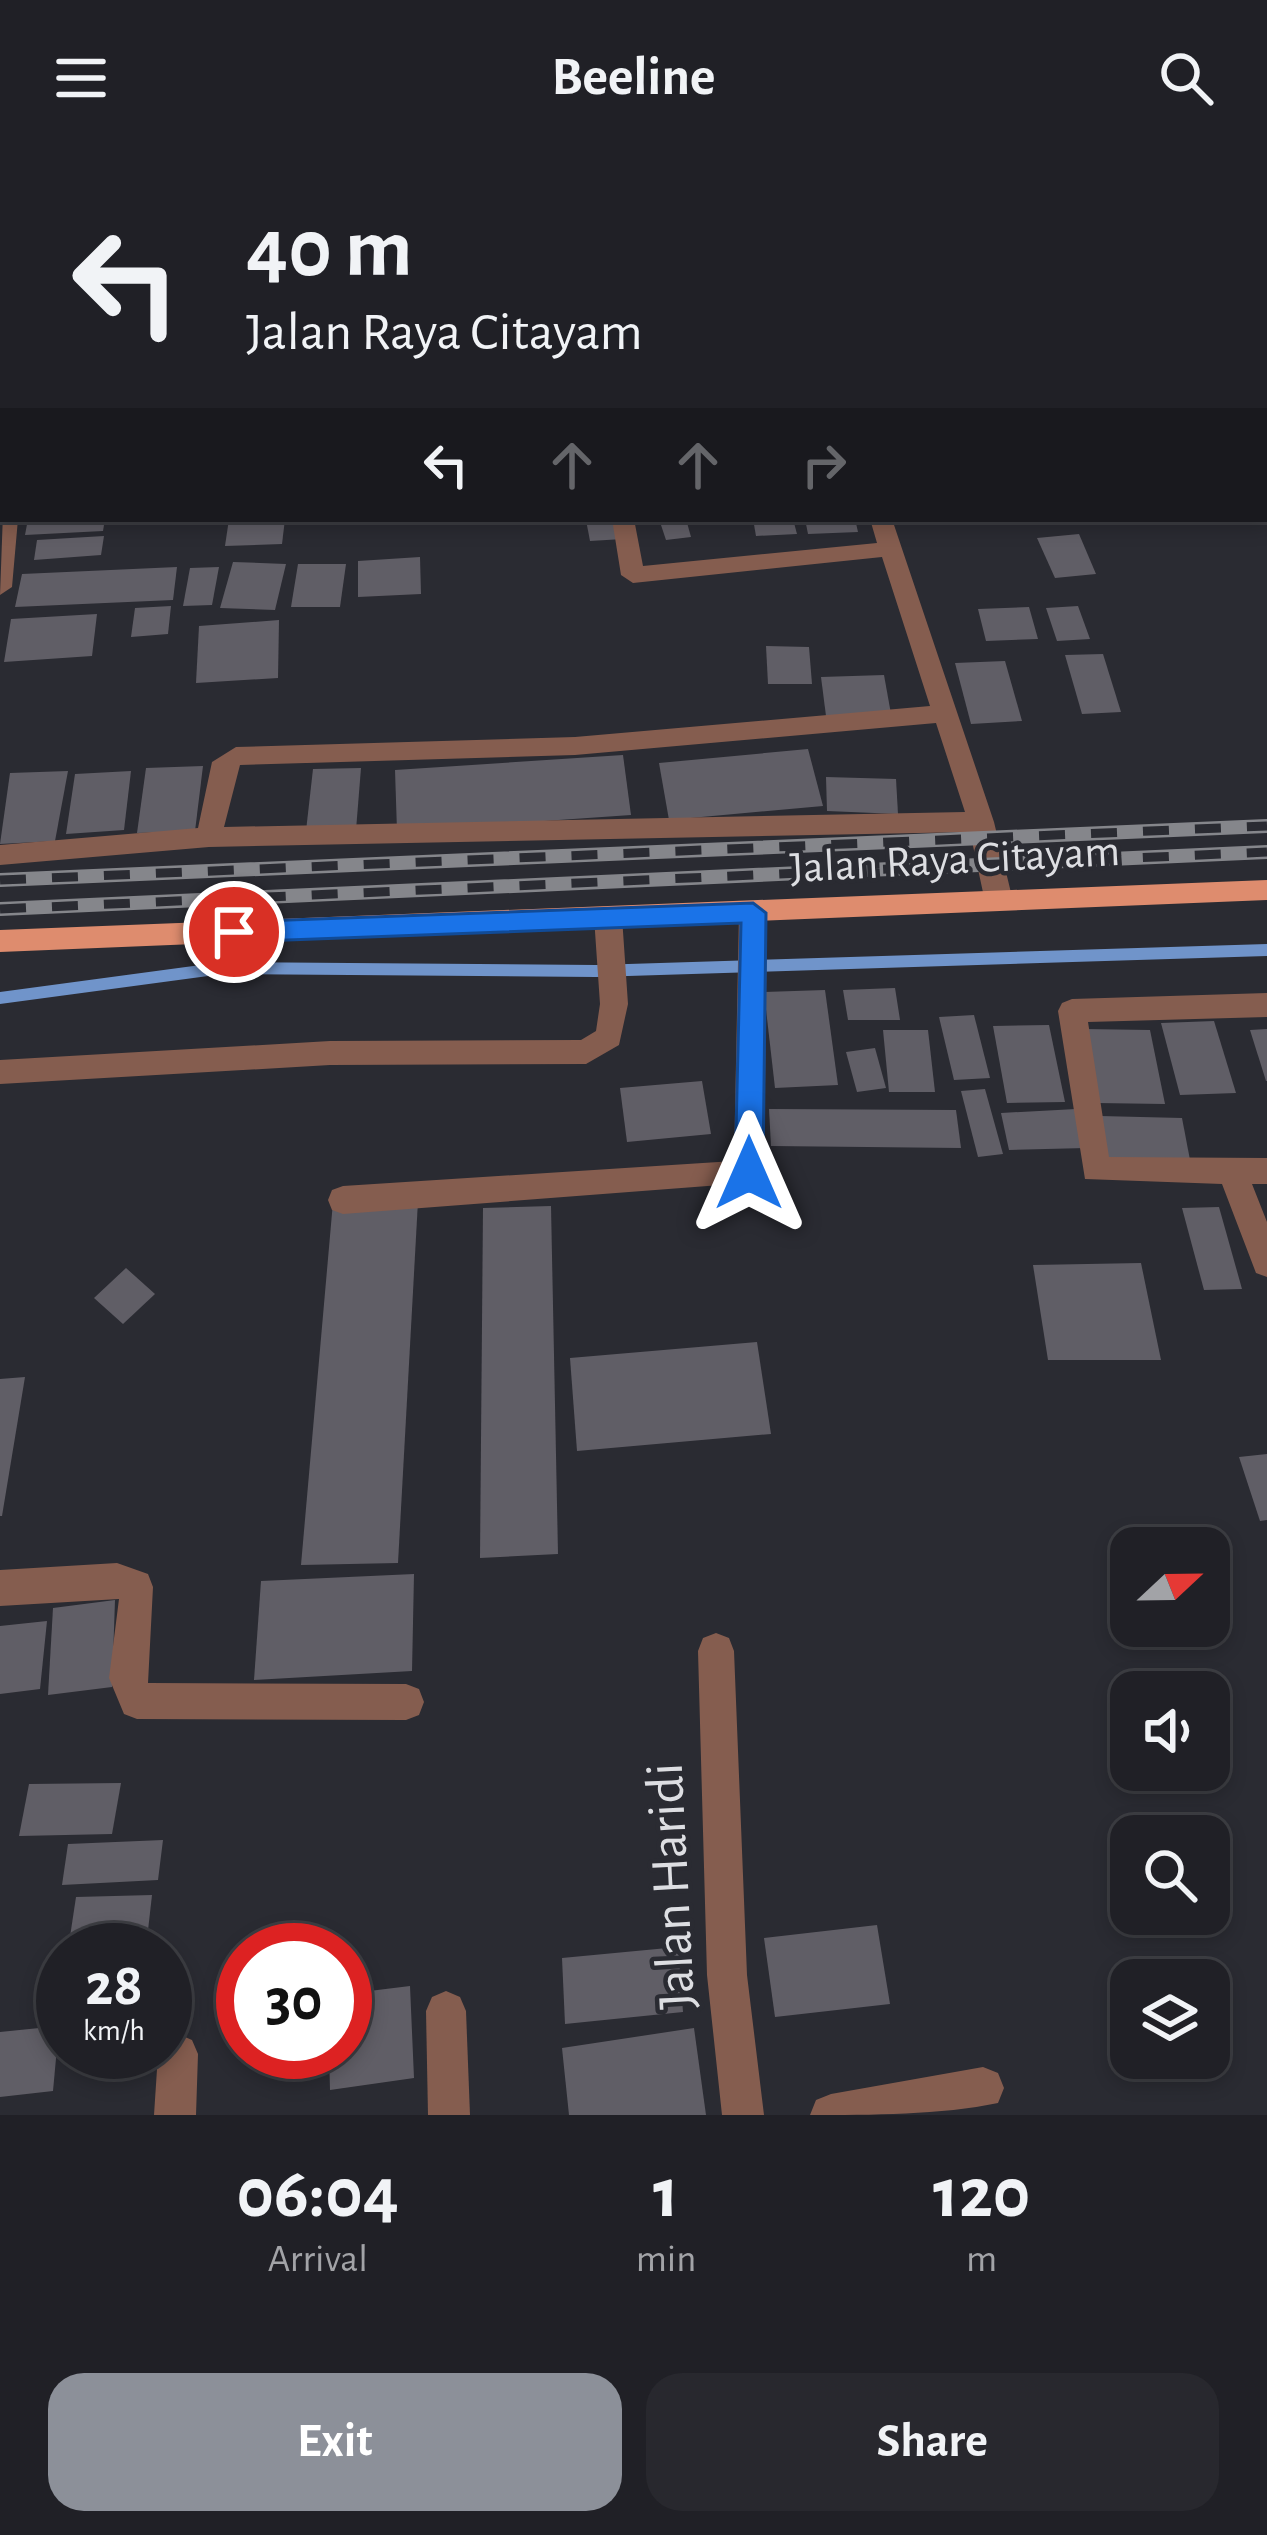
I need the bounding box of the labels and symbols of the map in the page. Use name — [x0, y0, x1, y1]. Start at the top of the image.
street label: Jalan Raya Citayam — [789, 829, 1121, 891]
pin — [183, 881, 285, 983]
position arrow — [686, 1110, 812, 1236]
north arrow — [1110, 1527, 1230, 1647]
street label: Jalan Haridi — [639, 1761, 705, 2011]
speed limit sign: 30 — [216, 1923, 372, 2079]

